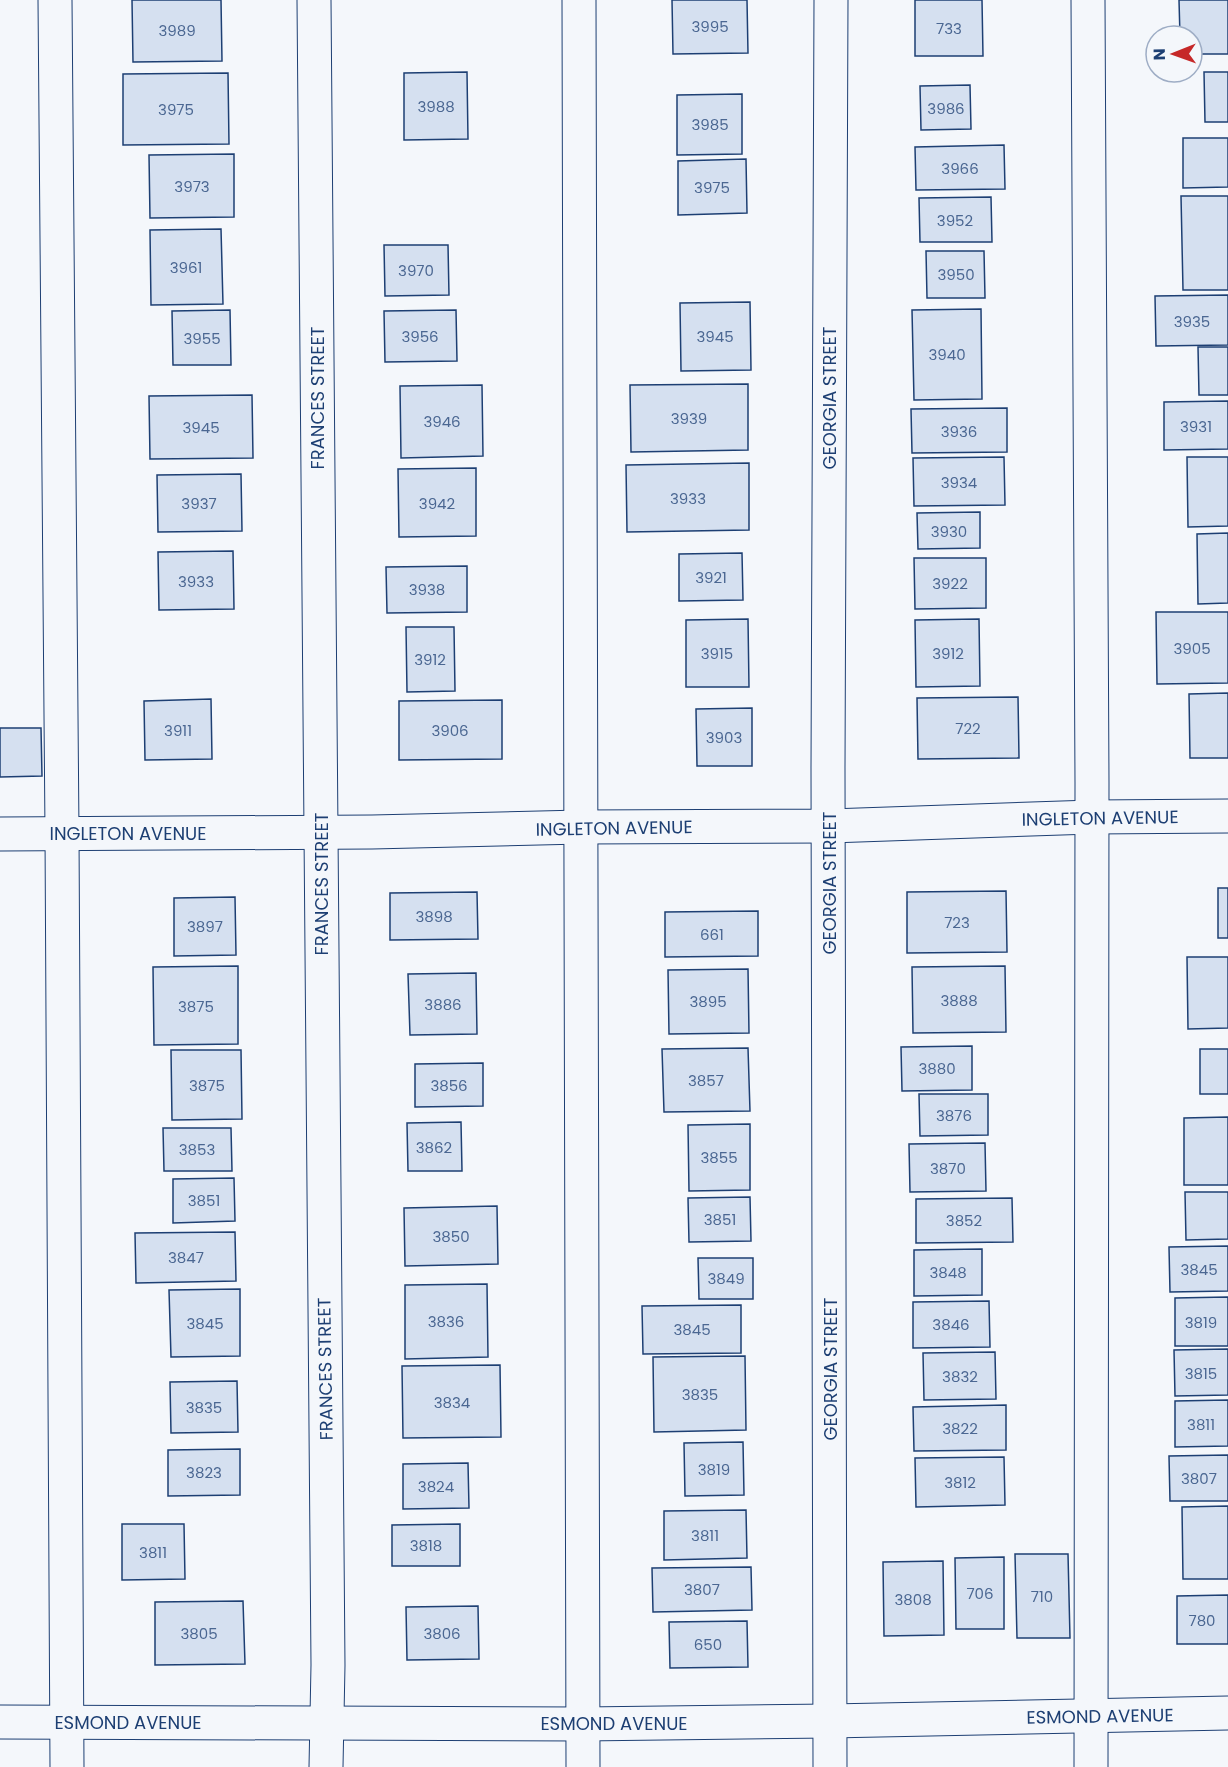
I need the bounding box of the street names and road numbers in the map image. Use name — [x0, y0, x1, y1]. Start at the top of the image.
street label: FRANCES STREET — [305, 326, 330, 469]
street label: GEORGIA STREET — [817, 326, 842, 470]
street label: INGLETON AVENUE — [1021, 804, 1179, 832]
street label: GEORGIA STREET — [817, 811, 842, 955]
street label: FRANCES STREET — [309, 812, 334, 955]
street label: INGLETON AVENUE — [535, 814, 693, 842]
street label: INGLETON AVENUE — [49, 821, 207, 846]
street label: FRANCES STREET — [311, 1297, 339, 1441]
street label: GEORGIA STREET — [818, 1297, 843, 1441]
street label: ESMOND AVENUE — [1026, 1702, 1174, 1730]
street label: ESMOND AVENUE — [54, 1710, 202, 1735]
street label: ESMOND AVENUE — [540, 1711, 688, 1736]

